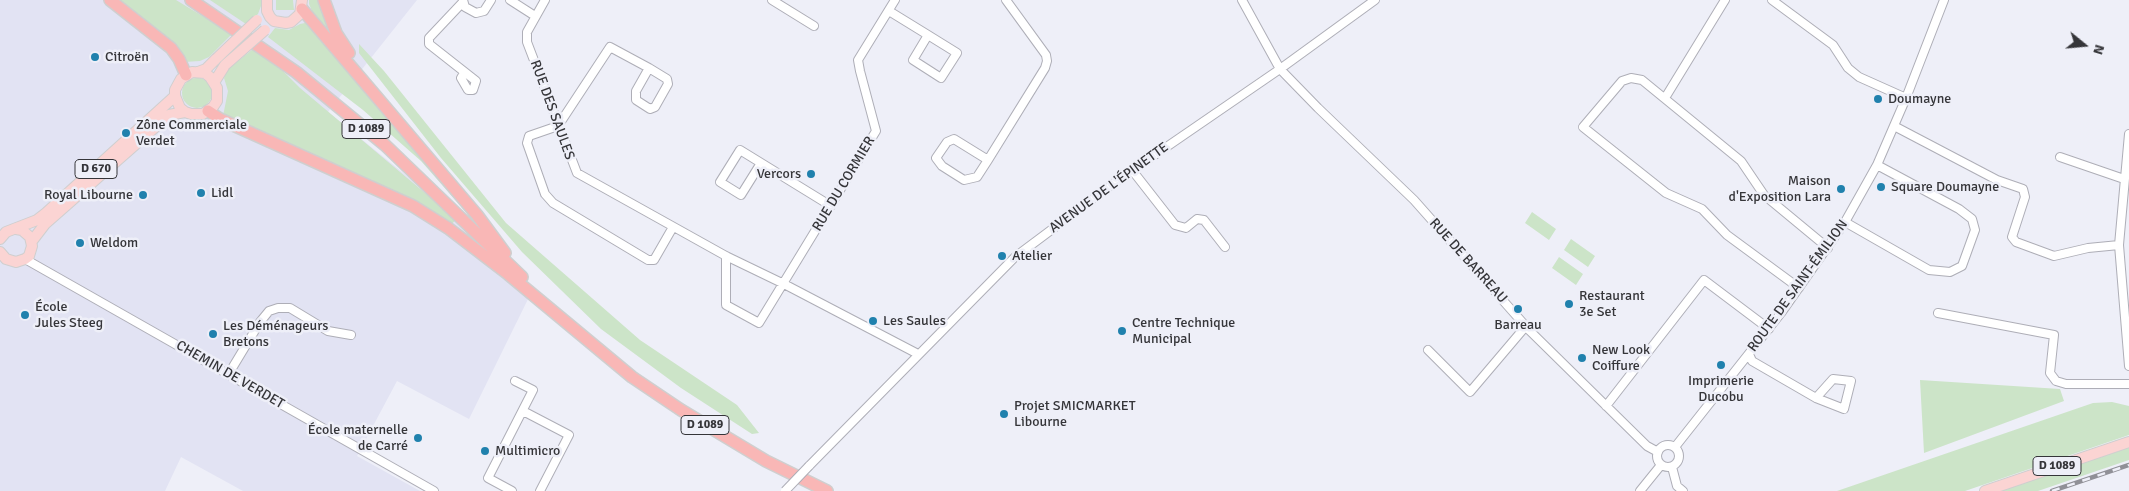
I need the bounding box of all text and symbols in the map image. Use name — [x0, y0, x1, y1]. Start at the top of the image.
north arrow — [2059, 20, 2109, 70]
text: N — [2089, 42, 2108, 57]
place label: Citroën — [105, 49, 149, 65]
marker: Citroën — [89, 51, 101, 63]
street label: RUE DES SAULES — [526, 58, 578, 162]
place label: Doumayne — [1888, 91, 1951, 107]
marker: Doumayne — [1872, 93, 1884, 105]
place label: Zône Commerciale Verdet — [136, 117, 247, 150]
road number: D 1089 — [342, 120, 390, 138]
marker: Zône Commerciale Verdet — [120, 127, 132, 139]
street label: RUE DU CORMIER — [809, 133, 879, 235]
street label: AVENUE DE L'ÉPINETTE — [1046, 139, 1172, 237]
road number: D 670 — [75, 160, 117, 178]
place label: Vercors — [757, 166, 801, 182]
marker: Vercors — [805, 168, 817, 180]
place label: Maison d'Exposition Lara — [1729, 173, 1831, 206]
place label: Square Doumayne — [1891, 179, 1999, 195]
marker: Square Doumayne — [1875, 181, 1887, 193]
marker: Maison d'Exposition Lara — [1835, 183, 1847, 195]
place label: Lidl — [211, 185, 233, 201]
place label: Royal Libourne — [44, 187, 133, 203]
marker: Lidl — [195, 187, 207, 199]
marker: Royal Libourne — [137, 189, 149, 201]
street label: RUE DE BARREAU — [1426, 215, 1510, 307]
street label: ROUTE DE SAINT-ÉMILION — [1744, 217, 1852, 355]
place label: Weldom — [90, 235, 138, 251]
marker: Weldom — [74, 237, 86, 249]
place label: Atelier — [1012, 248, 1052, 264]
marker: Atelier — [996, 250, 1008, 262]
place label: Restaurant 3e Set — [1579, 288, 1645, 321]
marker: Restaurant 3e Set — [1563, 298, 1575, 310]
place label: École Jules Steeg — [35, 299, 103, 332]
marker: Barreau — [1512, 303, 1524, 315]
marker: École Jules Steeg — [19, 309, 31, 321]
place label: Les Saules — [883, 313, 946, 329]
marker: Les Saules — [867, 315, 879, 327]
place label: Centre Technique Municipal — [1132, 315, 1235, 348]
place label: Barreau — [1494, 317, 1542, 333]
place label: Les Déménageurs Bretons — [223, 318, 328, 351]
marker: Centre Technique Municipal — [1116, 325, 1128, 337]
marker: Les Déménageurs Bretons — [207, 328, 219, 340]
street label: CHEMIN DE VERDET — [173, 337, 287, 413]
place label: New Look Coiffure — [1592, 342, 1650, 374]
marker: New Look Coiffure — [1576, 352, 1588, 364]
marker: Imprimerie Ducobu — [1715, 359, 1727, 371]
place label: Imprimerie Ducobu — [1688, 373, 1754, 406]
place label: Projet SMICMARKET Libourne — [1014, 398, 1136, 431]
marker: Projet SMICMARKET Libourne — [998, 408, 1010, 420]
road number: D 1089 — [681, 416, 729, 434]
place label: École maternelle de Carré — [308, 422, 408, 454]
marker: École maternelle de Carré — [412, 432, 424, 444]
place label: Multimicro — [495, 443, 560, 459]
marker: Multimicro — [479, 445, 491, 457]
road number: D 1089 — [2033, 456, 2081, 476]

